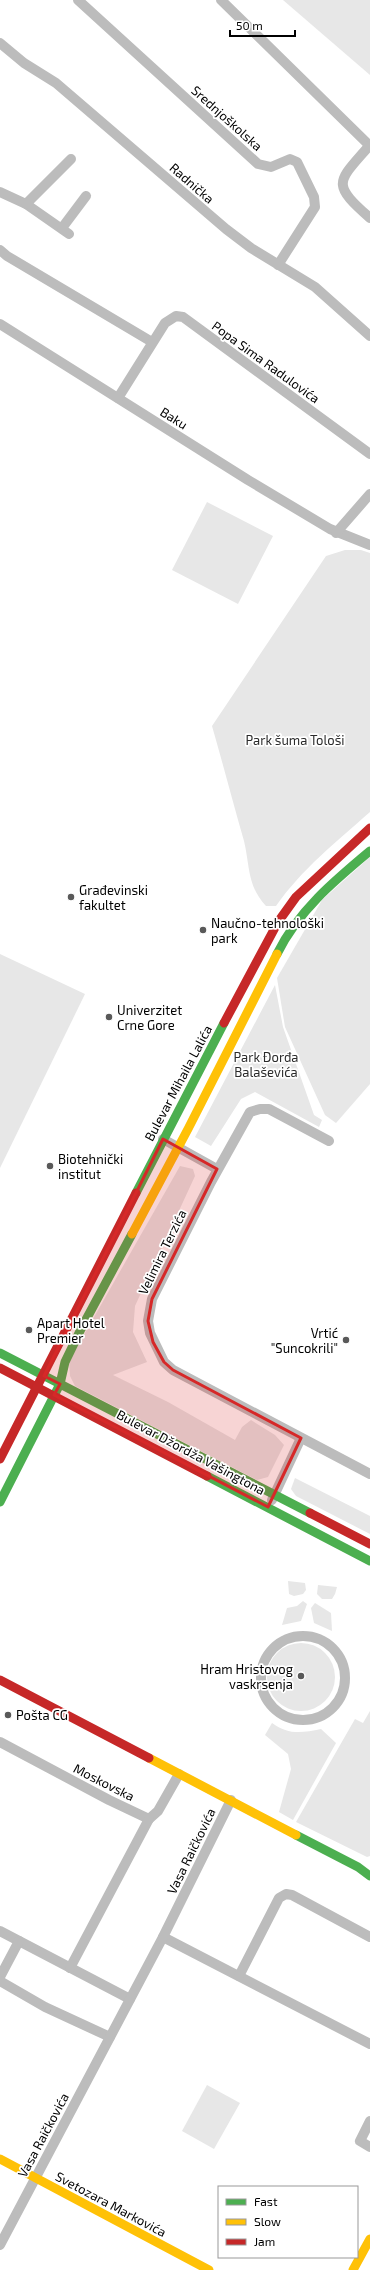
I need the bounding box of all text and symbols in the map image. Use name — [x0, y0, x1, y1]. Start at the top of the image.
scale bar — [230, 12, 295, 38]
text: 50 m — [236, 18, 263, 32]
street label: Srednjoškolska — [188, 82, 266, 154]
street label: Radnička — [167, 159, 217, 207]
street label: Popa Sima Radulovića — [209, 318, 323, 406]
street label: Baku — [157, 403, 191, 433]
park label: Park šuma Tološi — [245, 732, 345, 748]
place label: Građevinski fakultet — [79, 882, 148, 913]
marker: Građevinski fakultet — [66, 892, 76, 902]
place label: Naučno-tehnološki park — [211, 915, 324, 946]
marker: Naučno-tehnološki park — [198, 925, 208, 935]
place label: Univerzitet Crne Gore — [117, 1002, 182, 1033]
marker: Univerzitet Crne Gore — [104, 1012, 114, 1022]
street label: Bulevar Mihaila Lalića — [141, 1022, 215, 1144]
park label: Park Đorđa Balaševića — [233, 1049, 299, 1080]
place label: Biotehnički institut — [58, 1151, 123, 1182]
marker: Biotehnički institut — [45, 1161, 55, 1171]
street label: Velimira Terzića — [134, 1207, 190, 1297]
place label: Apart Hotel Premier — [37, 1315, 105, 1346]
marker: Apart Hotel Premier — [24, 1325, 34, 1335]
place label: Vrtić "Suncokrili" — [271, 1325, 338, 1356]
marker: Vrtić "Suncokrili" — [341, 1335, 351, 1345]
street label: Bulevar Džordža Vašingtona — [114, 1406, 268, 1498]
place label: Hram Hristovog vaskrsenja — [200, 1661, 293, 1692]
marker: Hram Hristovog vaskrsenja — [296, 1671, 306, 1681]
place label: Pošta CG — [16, 1707, 68, 1723]
marker: Pošta CG — [3, 1710, 13, 1720]
street label: Moskovska — [71, 1760, 137, 1804]
street label: Vasa Raičkovića — [163, 1806, 219, 1896]
street label: Vasa Raičkovića — [14, 2090, 72, 2180]
street label: Svetozara Markovića — [53, 2168, 169, 2240]
legend — [218, 2186, 358, 2258]
text: Fast — [254, 2194, 278, 2208]
text: Slow — [254, 2214, 281, 2228]
text: Jam — [254, 2234, 275, 2248]

